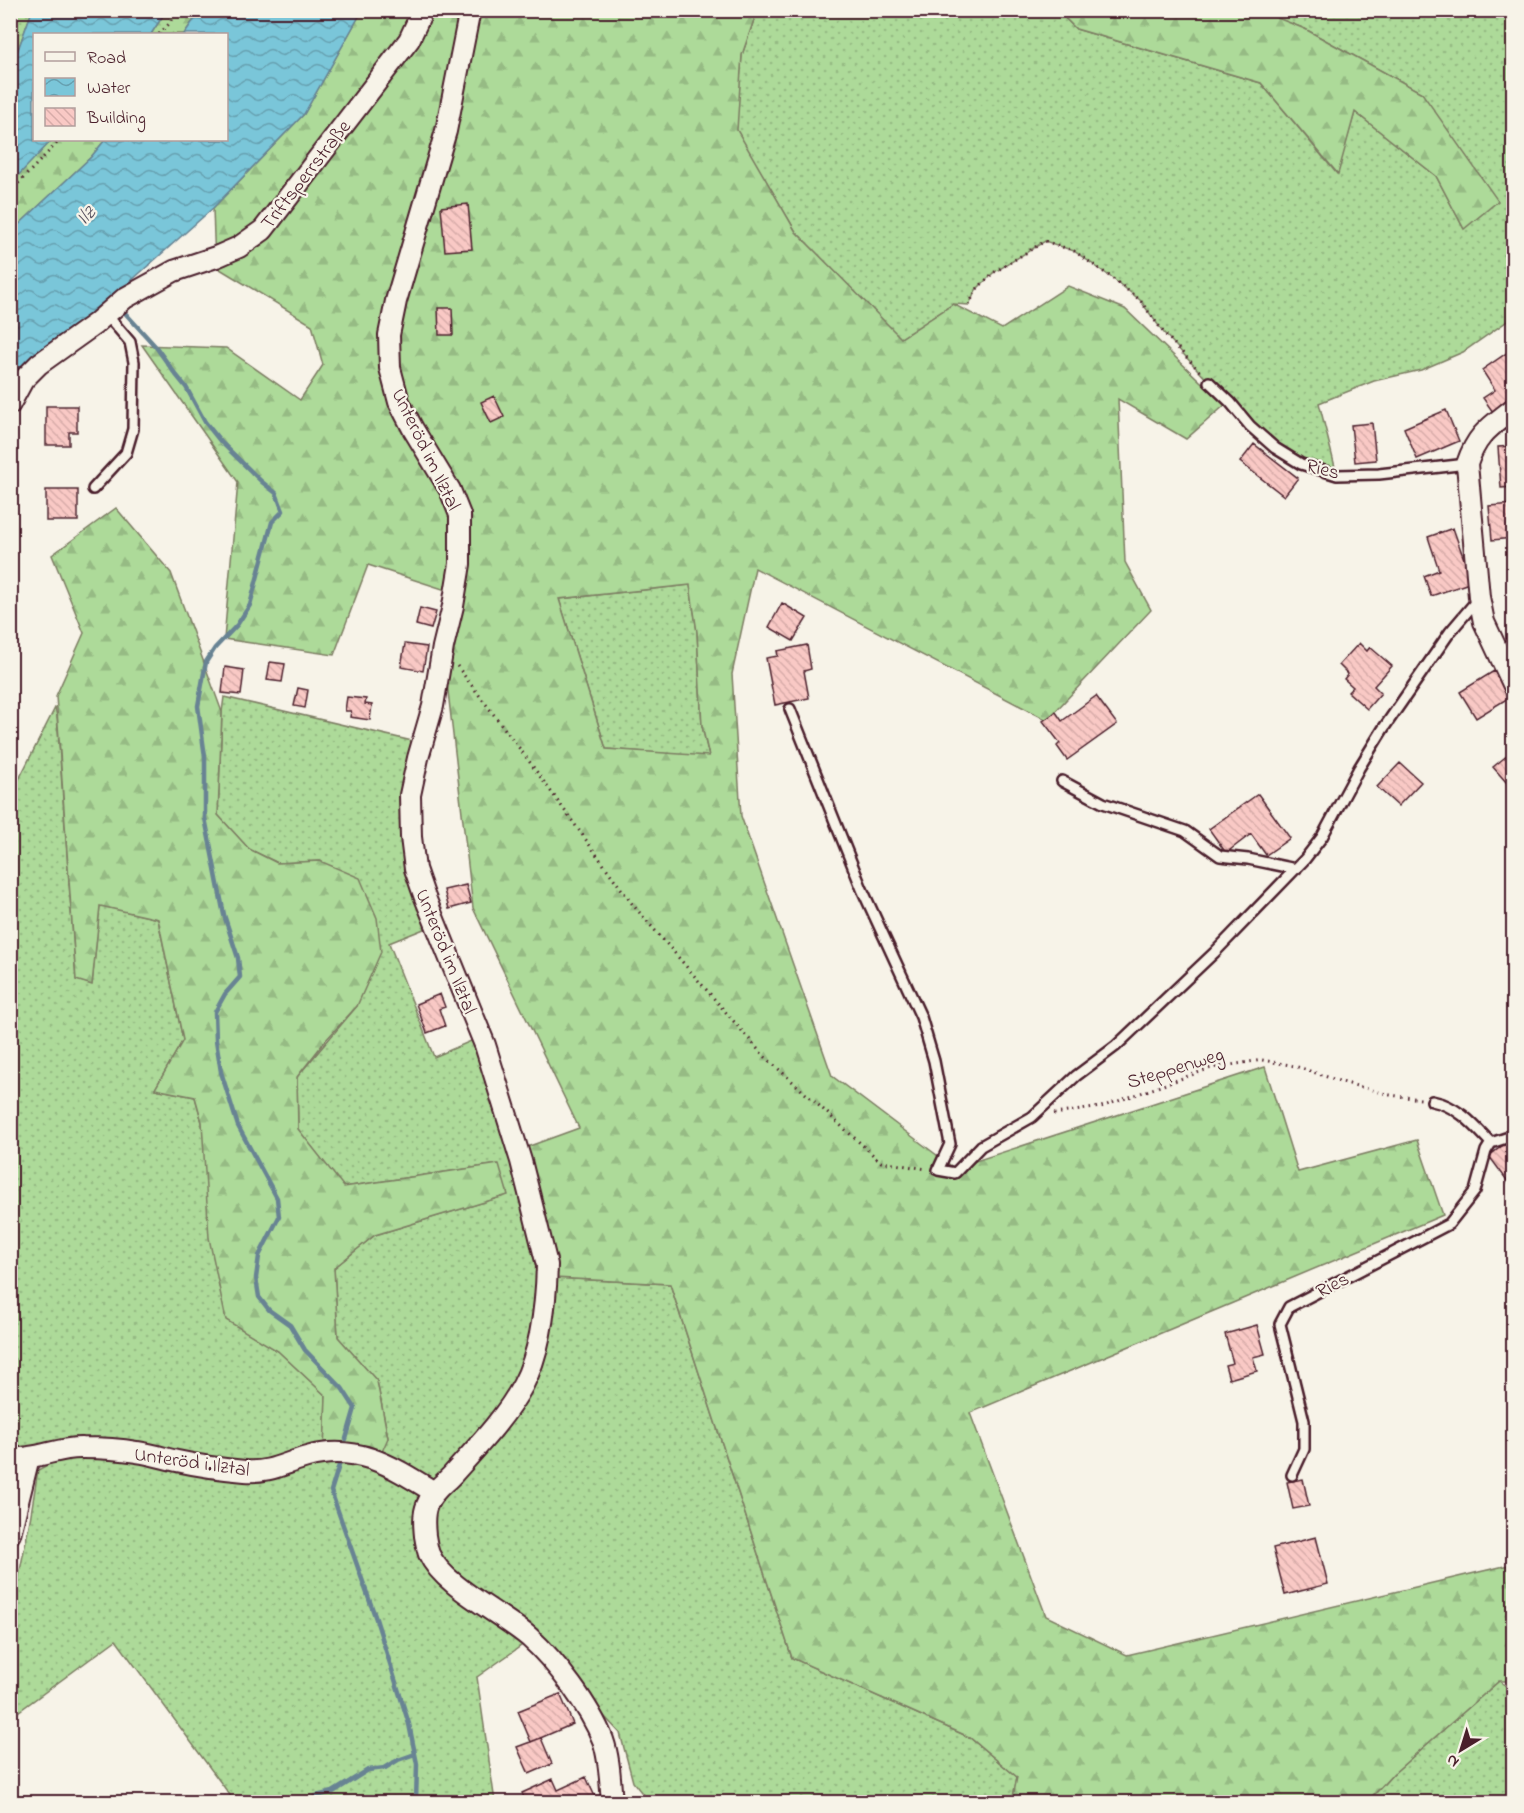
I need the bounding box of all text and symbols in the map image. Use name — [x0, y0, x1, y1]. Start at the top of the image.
legend — [33, 33, 228, 141]
text: Road — [87, 46, 126, 72]
text: Water — [87, 76, 131, 102]
text: Building — [86, 106, 146, 133]
street label: Triftsperrstraße — [255, 114, 359, 237]
water label: Ilz — [70, 199, 104, 233]
street label: Unteröd im Ilztal — [383, 384, 467, 516]
street label: Ries — [1302, 452, 1342, 489]
street label: Unteröd im Ilztal — [406, 885, 483, 1019]
street label: Steppenweg — [1124, 1041, 1228, 1099]
street label: Ries — [1311, 1266, 1355, 1307]
street label: Unteröd i.Ilztal — [132, 1441, 251, 1486]
north arrow — [1431, 1720, 1491, 1780]
text: N — [1441, 1747, 1465, 1773]

